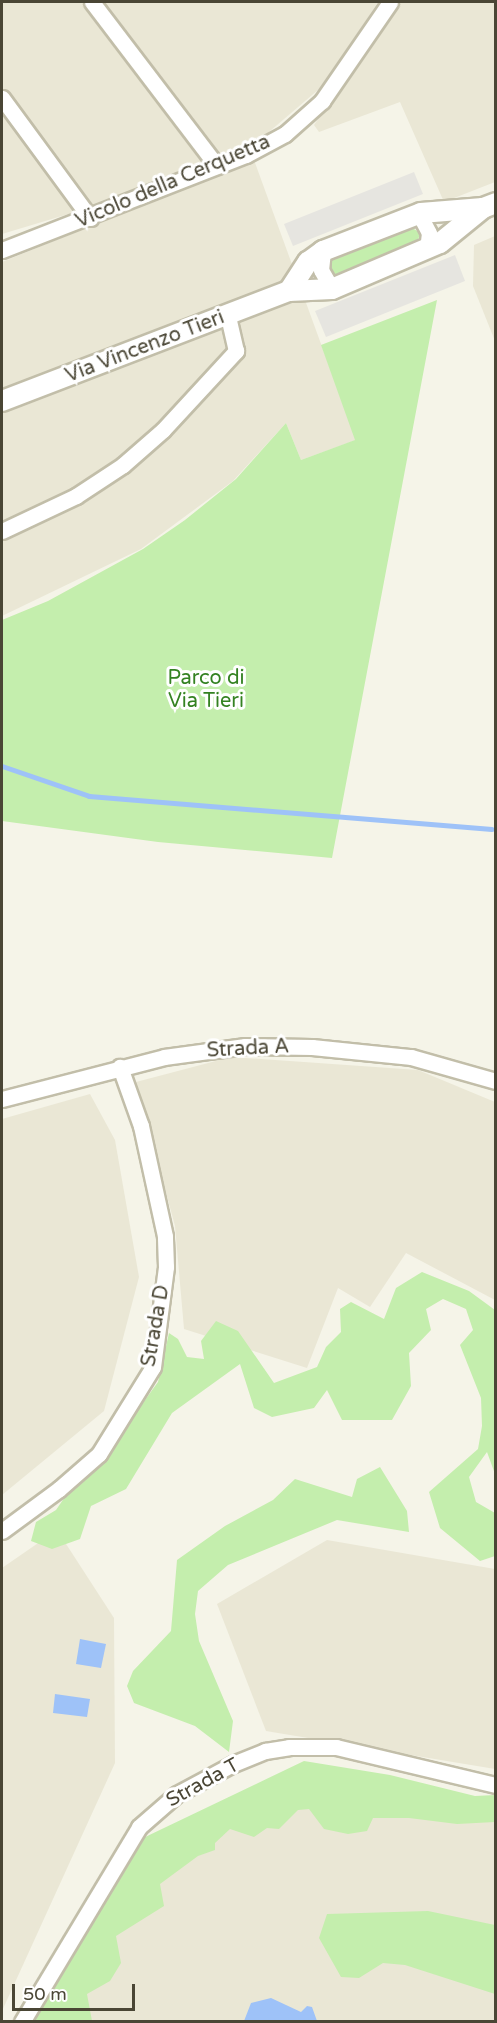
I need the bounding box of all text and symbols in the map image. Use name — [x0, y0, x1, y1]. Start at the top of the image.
street label: Vicolo della Cerquetta — [72, 130, 274, 234]
street label: Via Vincenzo Tieri — [62, 306, 228, 388]
park label: Parco di Via Tieri — [167, 667, 245, 714]
street label: Strada A — [206, 1035, 290, 1063]
street label: Strada D — [137, 1283, 175, 1369]
street label: Strada T — [162, 1753, 244, 1813]
scale bar — [15, 1972, 138, 2010]
text: 50 m — [23, 1983, 67, 2005]

